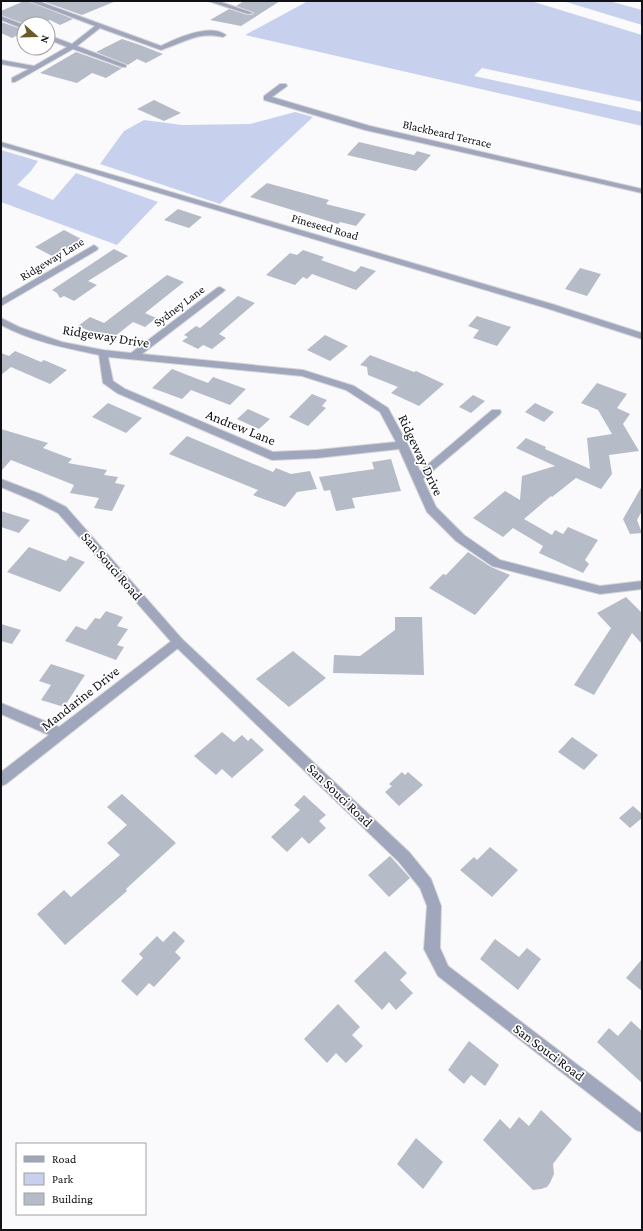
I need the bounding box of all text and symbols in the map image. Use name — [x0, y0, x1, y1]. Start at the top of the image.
north arrow — [16, 16, 56, 56]
text: N — [38, 34, 52, 45]
street label: Blackbeard Terrace — [401, 117, 493, 151]
street label: Pineseed Road — [290, 211, 361, 243]
street label: Ridgeway Lane — [17, 234, 87, 284]
street label: Sydney Lane — [151, 282, 207, 330]
street label: Ridgeway Drive — [61, 321, 151, 351]
street label: Andrew Lane — [204, 406, 278, 448]
street label: Ridgeway Drive — [395, 412, 447, 498]
street label: San Souci Road — [78, 529, 146, 604]
street label: Mandarine Drive — [38, 662, 122, 734]
street label: San Souci Road — [304, 760, 376, 831]
street label: San Souci Road — [510, 1020, 588, 1084]
legend — [16, 1143, 146, 1215]
text: Road — [52, 1152, 77, 1166]
text: Park — [52, 1172, 74, 1186]
text: Building — [52, 1192, 93, 1206]

